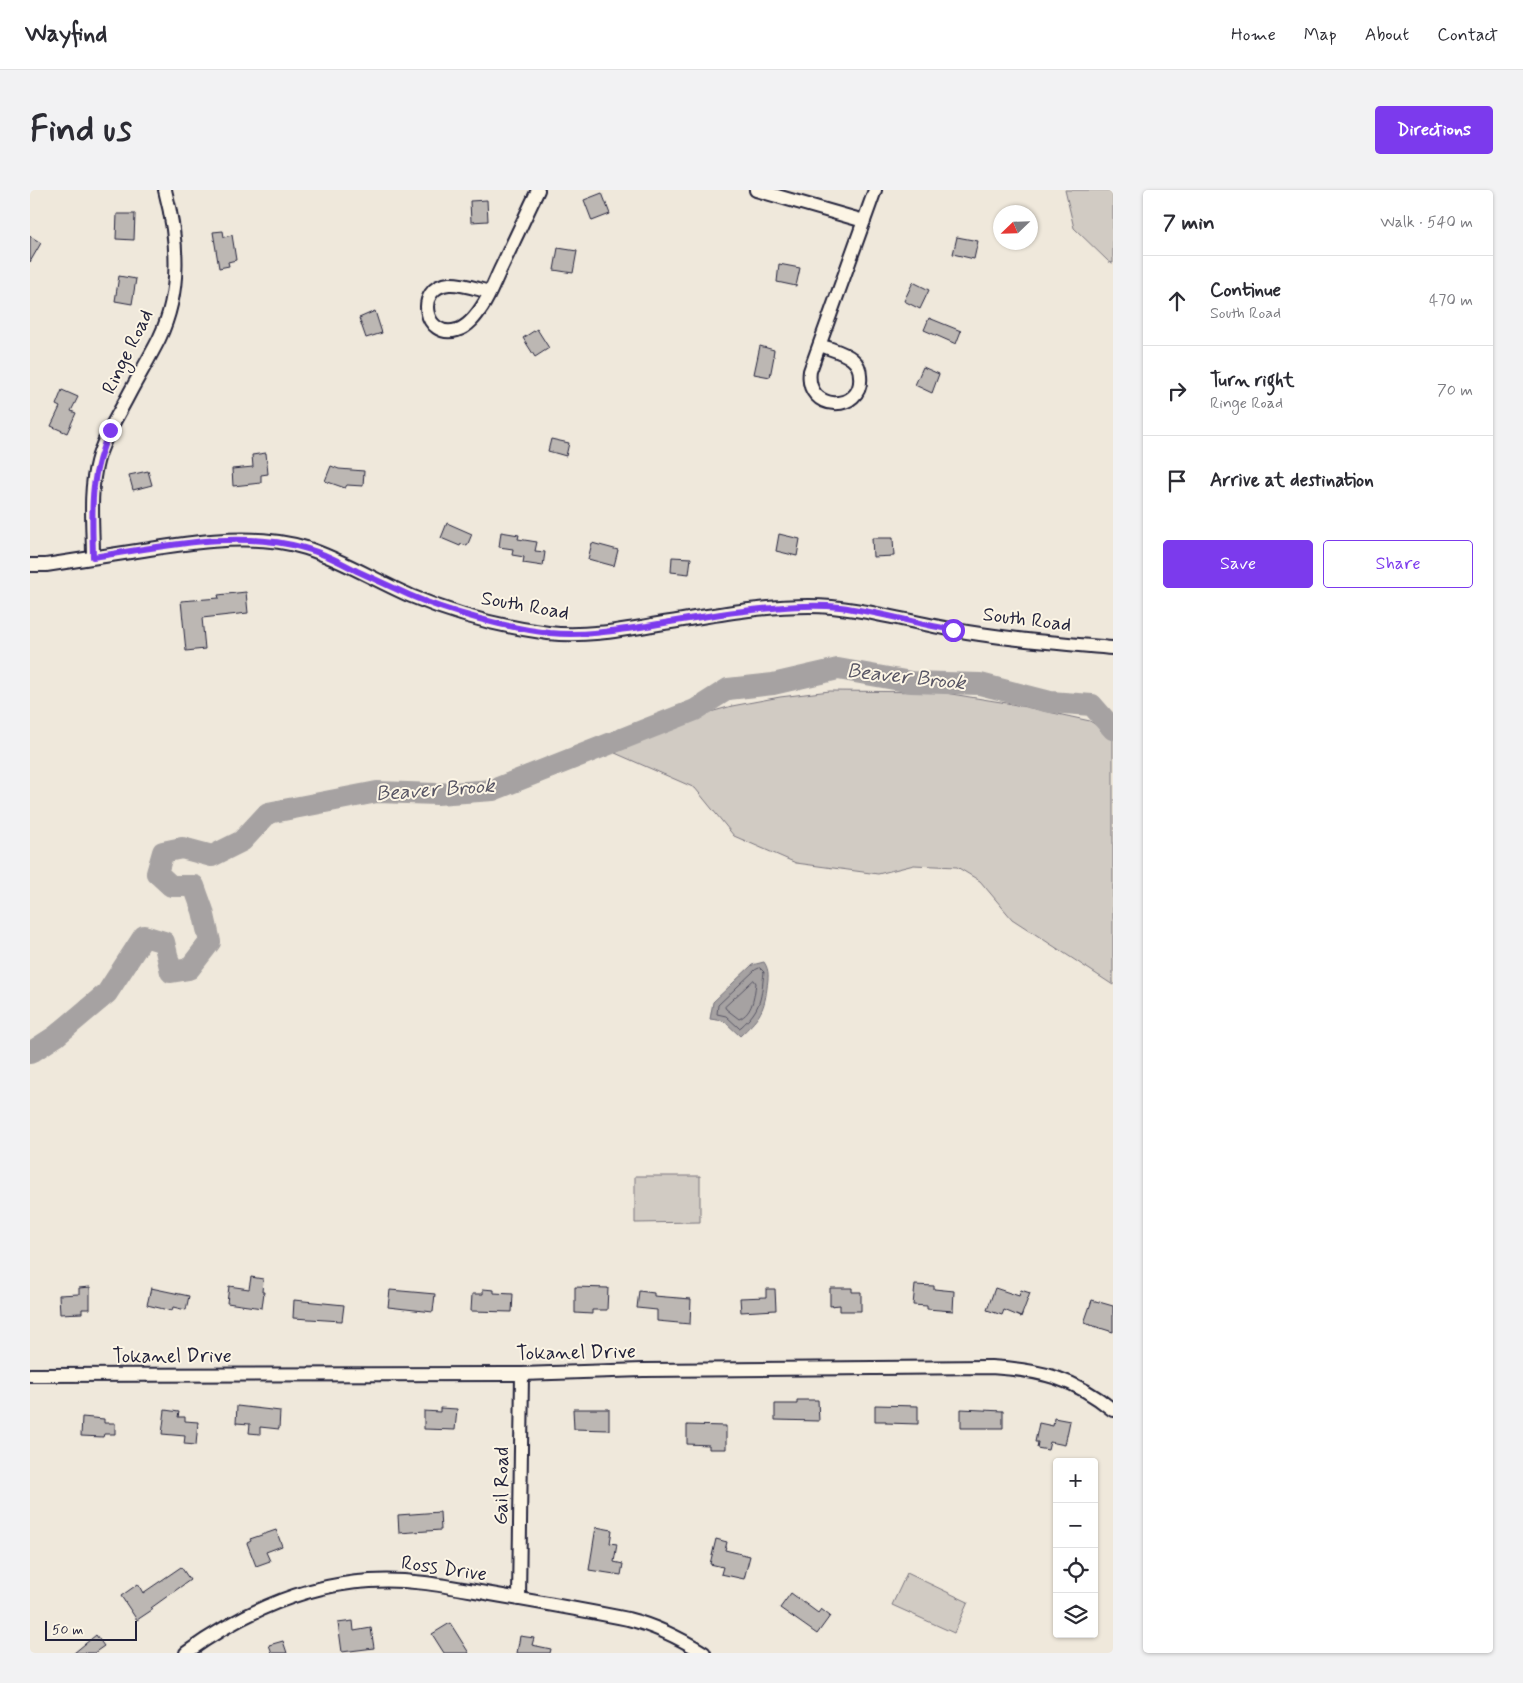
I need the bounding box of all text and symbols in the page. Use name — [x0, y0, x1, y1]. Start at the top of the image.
text: Wayfind — [25, 19, 107, 50]
text: Home — [1231, 23, 1276, 47]
text: Map — [1304, 23, 1337, 47]
text: About — [1365, 23, 1409, 47]
text: Contact — [1437, 23, 1498, 47]
button: Directions — [1375, 106, 1493, 154]
text: Find us — [30, 107, 132, 153]
north arrow — [993, 205, 1038, 250]
text: 7 min — [1163, 209, 1215, 237]
text: Walk · 540 m — [1380, 212, 1473, 233]
text: Continue — [1210, 278, 1281, 303]
icon: ahead — [1163, 287, 1191, 315]
text: 470 m — [1429, 290, 1473, 311]
text: South Road — [1210, 303, 1281, 324]
street label: Ringe Road — [96, 305, 161, 399]
text: Turn right — [1210, 368, 1294, 393]
icon: right — [1163, 377, 1191, 405]
text: 70 m — [1437, 380, 1473, 401]
text: Ringe Road — [1210, 393, 1283, 414]
route end — [99, 419, 122, 442]
icon: arrive — [1163, 467, 1191, 495]
text: Arrive at destination — [1210, 468, 1374, 493]
button: Save — [1163, 540, 1313, 588]
button: Share — [1323, 540, 1473, 588]
street label: South Road — [479, 585, 571, 627]
street label: South Road — [981, 601, 1073, 639]
route start — [942, 619, 965, 642]
water label: Beaver Brook — [845, 657, 968, 697]
water label: Beaver Brook — [375, 772, 497, 808]
street label: Tokanel Drive — [516, 1338, 636, 1368]
street label: Tokanel Drive — [112, 1343, 232, 1370]
street label: Gail Road — [488, 1446, 516, 1526]
map controls — [1053, 1458, 1098, 1638]
button: + — [1053, 1458, 1098, 1503]
button: − — [1053, 1503, 1098, 1548]
button: locate — [1053, 1548, 1098, 1593]
street label: Ross Drive — [399, 1550, 489, 1588]
button: layers — [1053, 1593, 1098, 1638]
scale bar — [45, 1618, 138, 1641]
text: 50 m — [52, 1621, 83, 1639]

